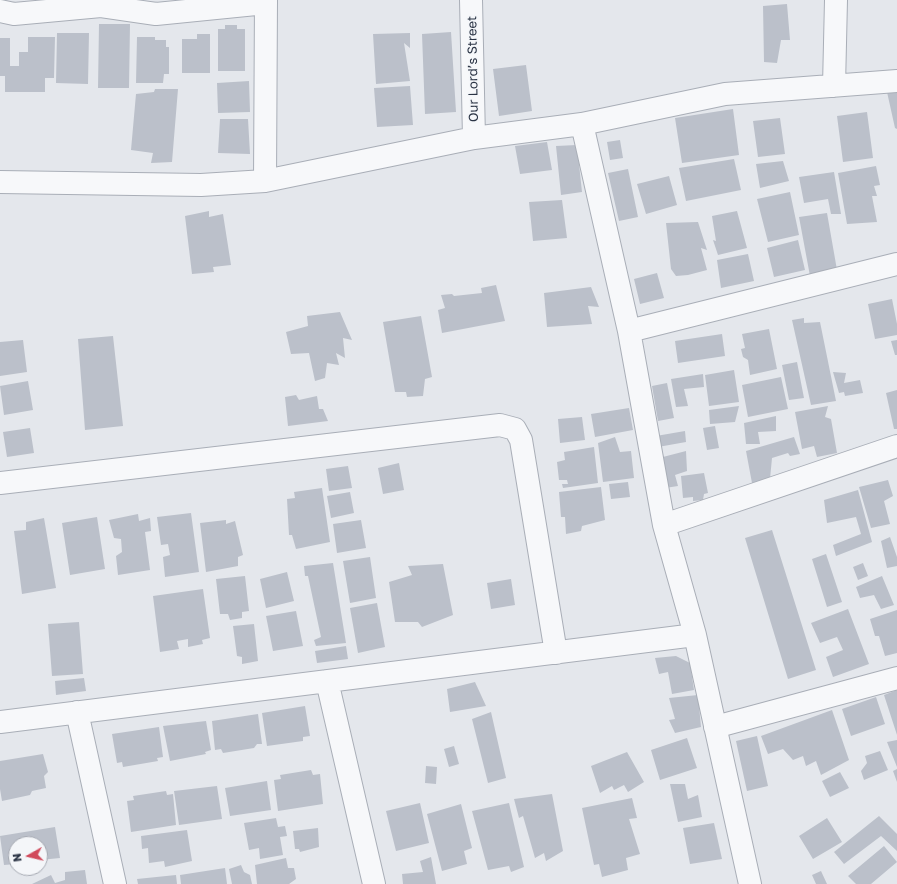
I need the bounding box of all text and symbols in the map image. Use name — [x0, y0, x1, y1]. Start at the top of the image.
street label: Our Lord’s Street — [464, 16, 482, 122]
north arrow — [8, 836, 48, 876]
text: N — [10, 853, 24, 863]

